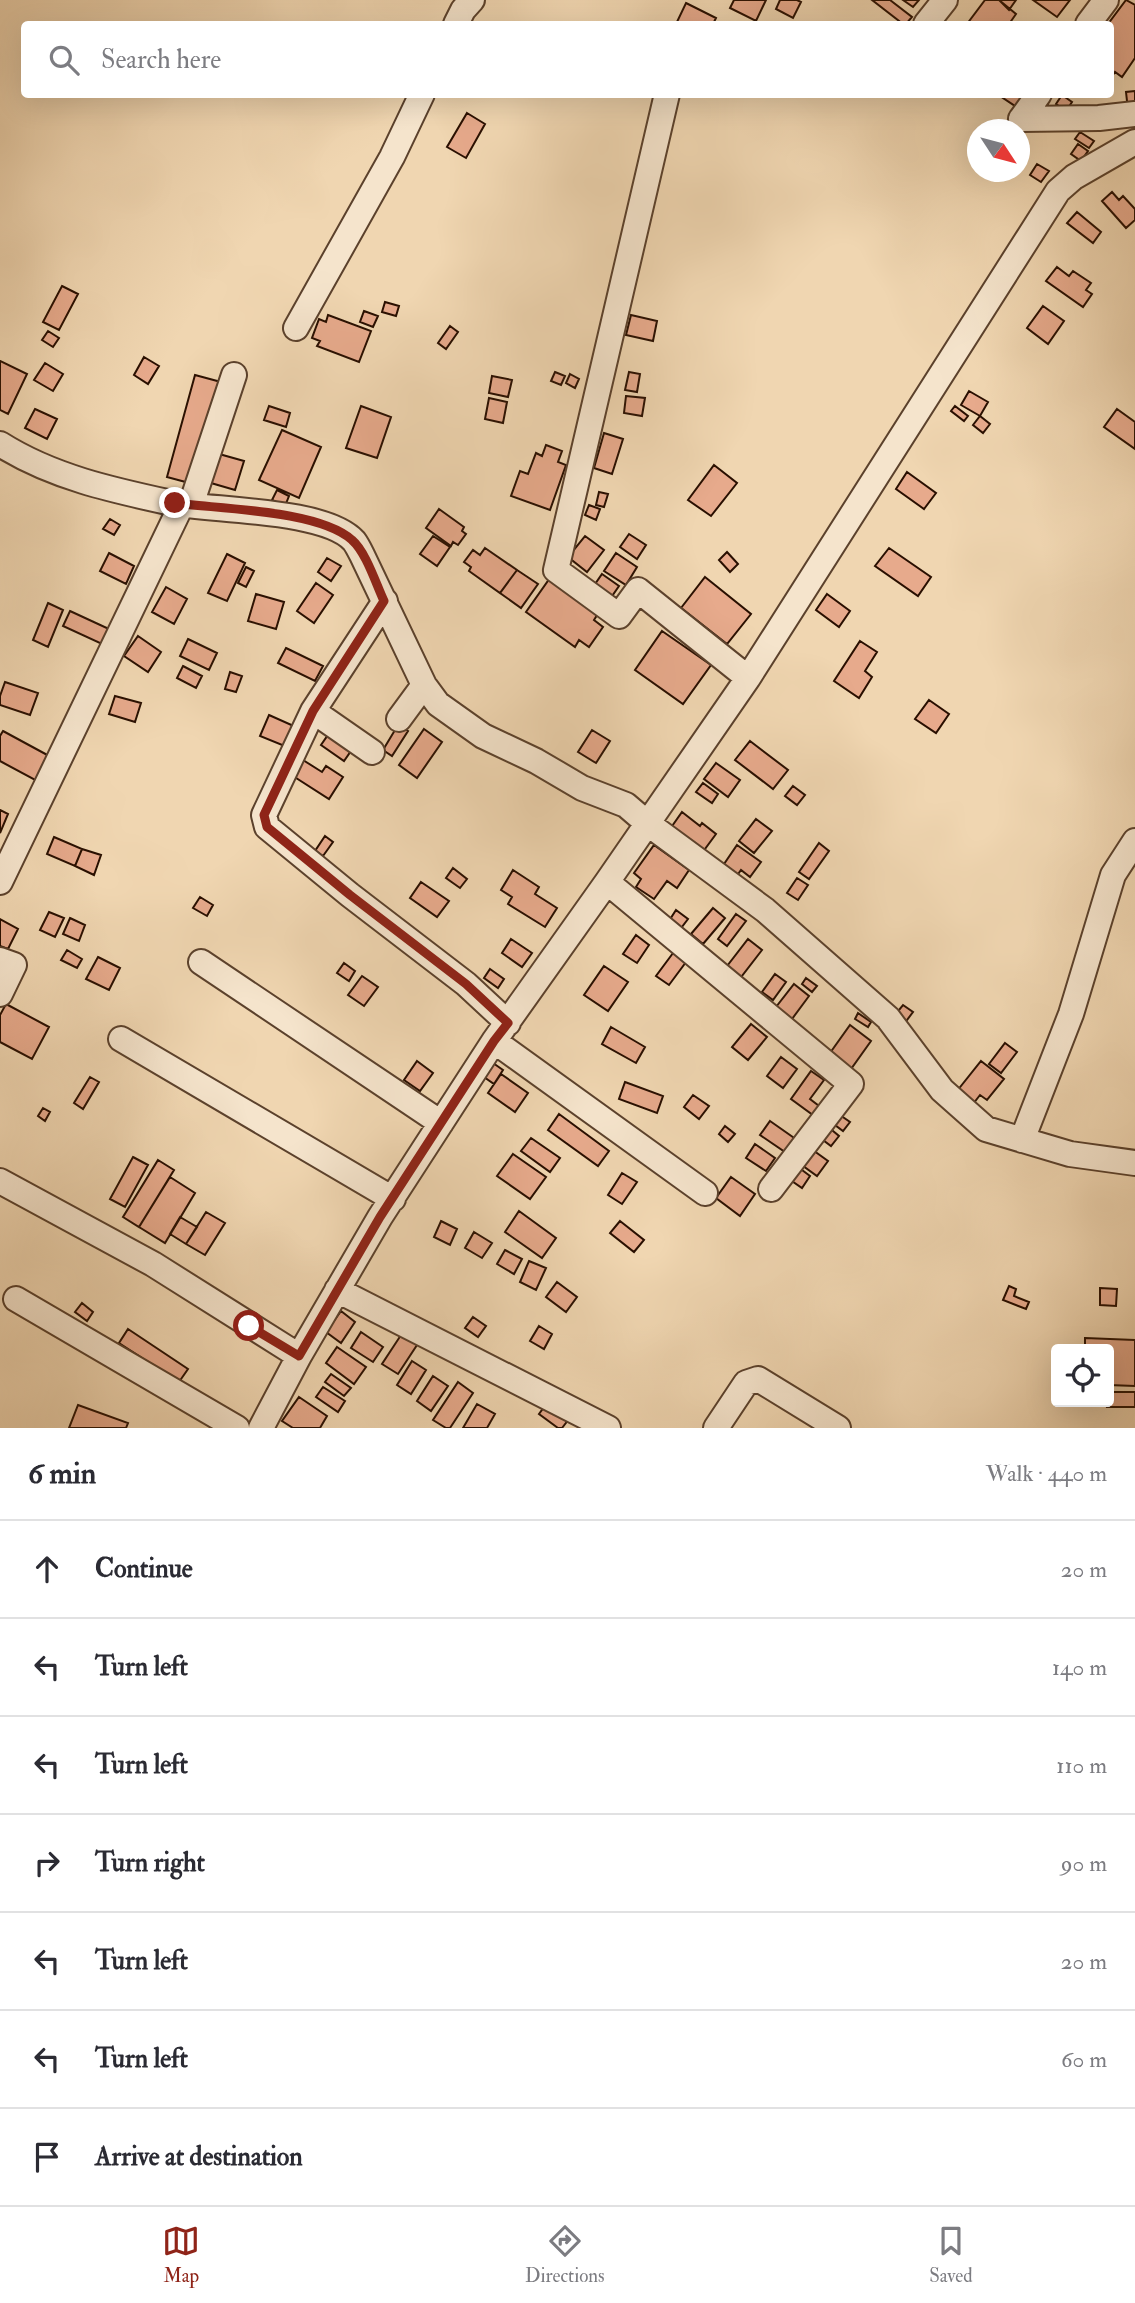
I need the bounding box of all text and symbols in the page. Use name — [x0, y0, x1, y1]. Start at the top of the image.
search box — [21, 21, 1114, 98]
icon: search — [45, 41, 83, 79]
text: Search here — [101, 44, 221, 76]
north arrow — [967, 119, 1030, 182]
route end — [159, 487, 190, 518]
route start — [233, 1310, 264, 1341]
map controls — [1051, 1344, 1114, 1407]
button: locate — [1051, 1344, 1114, 1407]
text: 6 min — [28, 1455, 96, 1492]
text: Walk · 440 m — [986, 1459, 1107, 1488]
icon: ahead — [28, 1550, 66, 1588]
text: Continue — [95, 1553, 193, 1585]
text: 20 m — [1061, 1555, 1107, 1584]
icon: left — [28, 1648, 66, 1686]
text: Turn left — [95, 1651, 188, 1683]
text: 140 m — [1052, 1653, 1107, 1682]
icon: left — [28, 1746, 66, 1784]
text: Turn left — [95, 1749, 188, 1781]
text: 110 m — [1056, 1751, 1107, 1780]
icon: right — [28, 1844, 66, 1882]
text: Turn right — [95, 1847, 205, 1879]
text: 90 m — [1061, 1849, 1107, 1878]
icon: left — [28, 1942, 66, 1980]
text: Turn left — [95, 1945, 188, 1977]
text: 20 m — [1061, 1947, 1107, 1976]
icon: left — [28, 2040, 66, 2078]
text: Turn left — [95, 2043, 188, 2075]
text: 60 m — [1061, 2045, 1107, 2074]
icon: arrive — [28, 2138, 66, 2176]
text: Arrive at destination — [95, 2141, 303, 2173]
tab: Map — [162, 2222, 200, 2288]
tab: Directions — [525, 2222, 605, 2288]
tab: Saved — [929, 2222, 973, 2288]

